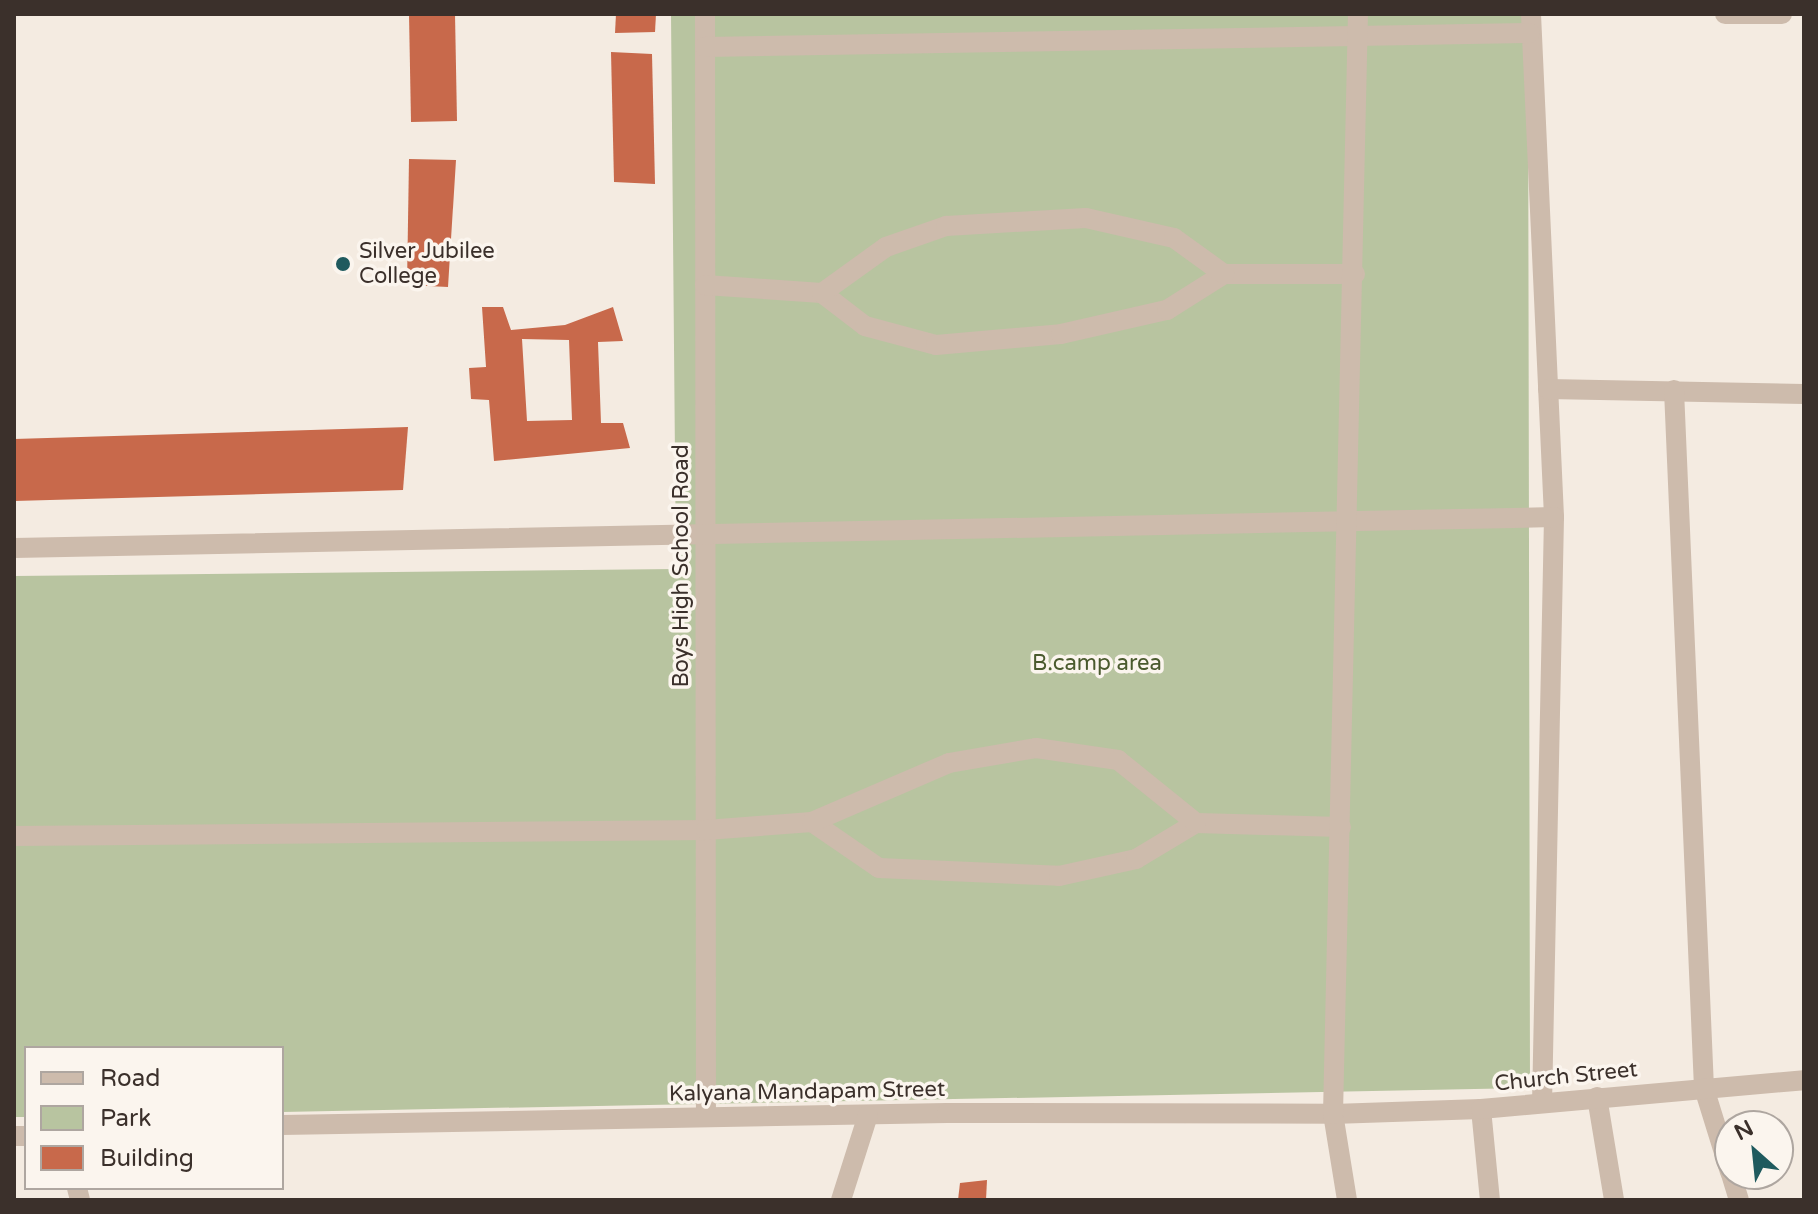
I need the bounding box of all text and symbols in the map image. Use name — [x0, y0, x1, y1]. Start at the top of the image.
place label: Silver Jubilee College — [359, 238, 495, 290]
marker: Silver Jubilee College — [334, 255, 352, 273]
street label: Boys High School Road — [669, 444, 695, 688]
park label: B.camp area — [1032, 651, 1162, 677]
legend — [24, 1046, 284, 1190]
street label: Church Street — [1493, 1056, 1639, 1098]
text: Road — [100, 1064, 160, 1093]
street label: Kalyana Mandapam Street — [669, 1076, 945, 1108]
text: Park — [100, 1104, 151, 1133]
north arrow — [1714, 1110, 1794, 1190]
text: N — [1730, 1115, 1758, 1146]
text: Building — [100, 1144, 194, 1173]

